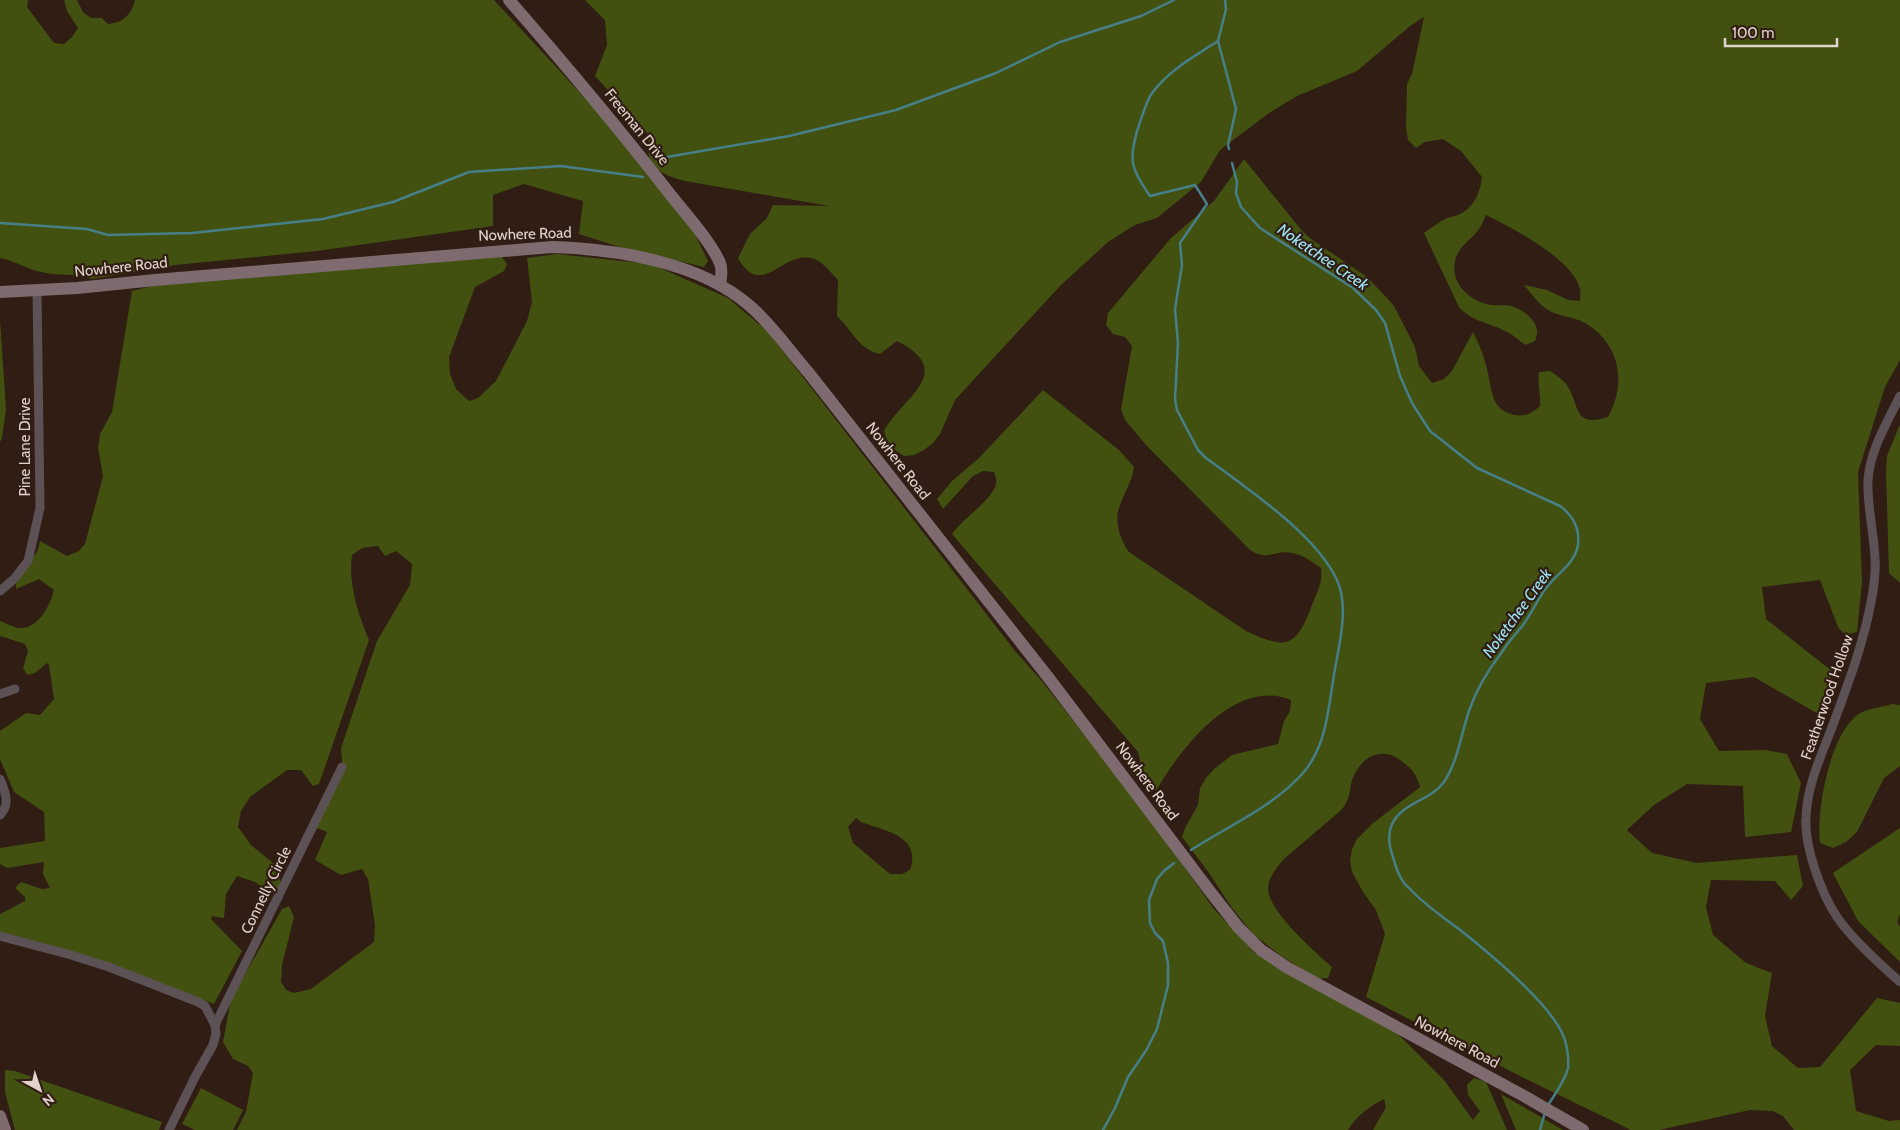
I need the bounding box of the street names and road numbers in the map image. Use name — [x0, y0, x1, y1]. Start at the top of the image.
street label: Freeman Drive — [601, 85, 673, 169]
street label: Nowhere Road — [478, 223, 572, 245]
street label: Nowhere Road — [74, 253, 168, 281]
street label: Pine Lane Drive — [16, 397, 34, 496]
street label: Nowhere Road — [862, 419, 934, 503]
street label: Featherwood Hollow — [1797, 632, 1857, 762]
street label: Nowhere Road — [1112, 738, 1182, 824]
street label: Connelly Circle — [237, 843, 295, 937]
street label: Nowhere Road — [1412, 1012, 1502, 1072]

